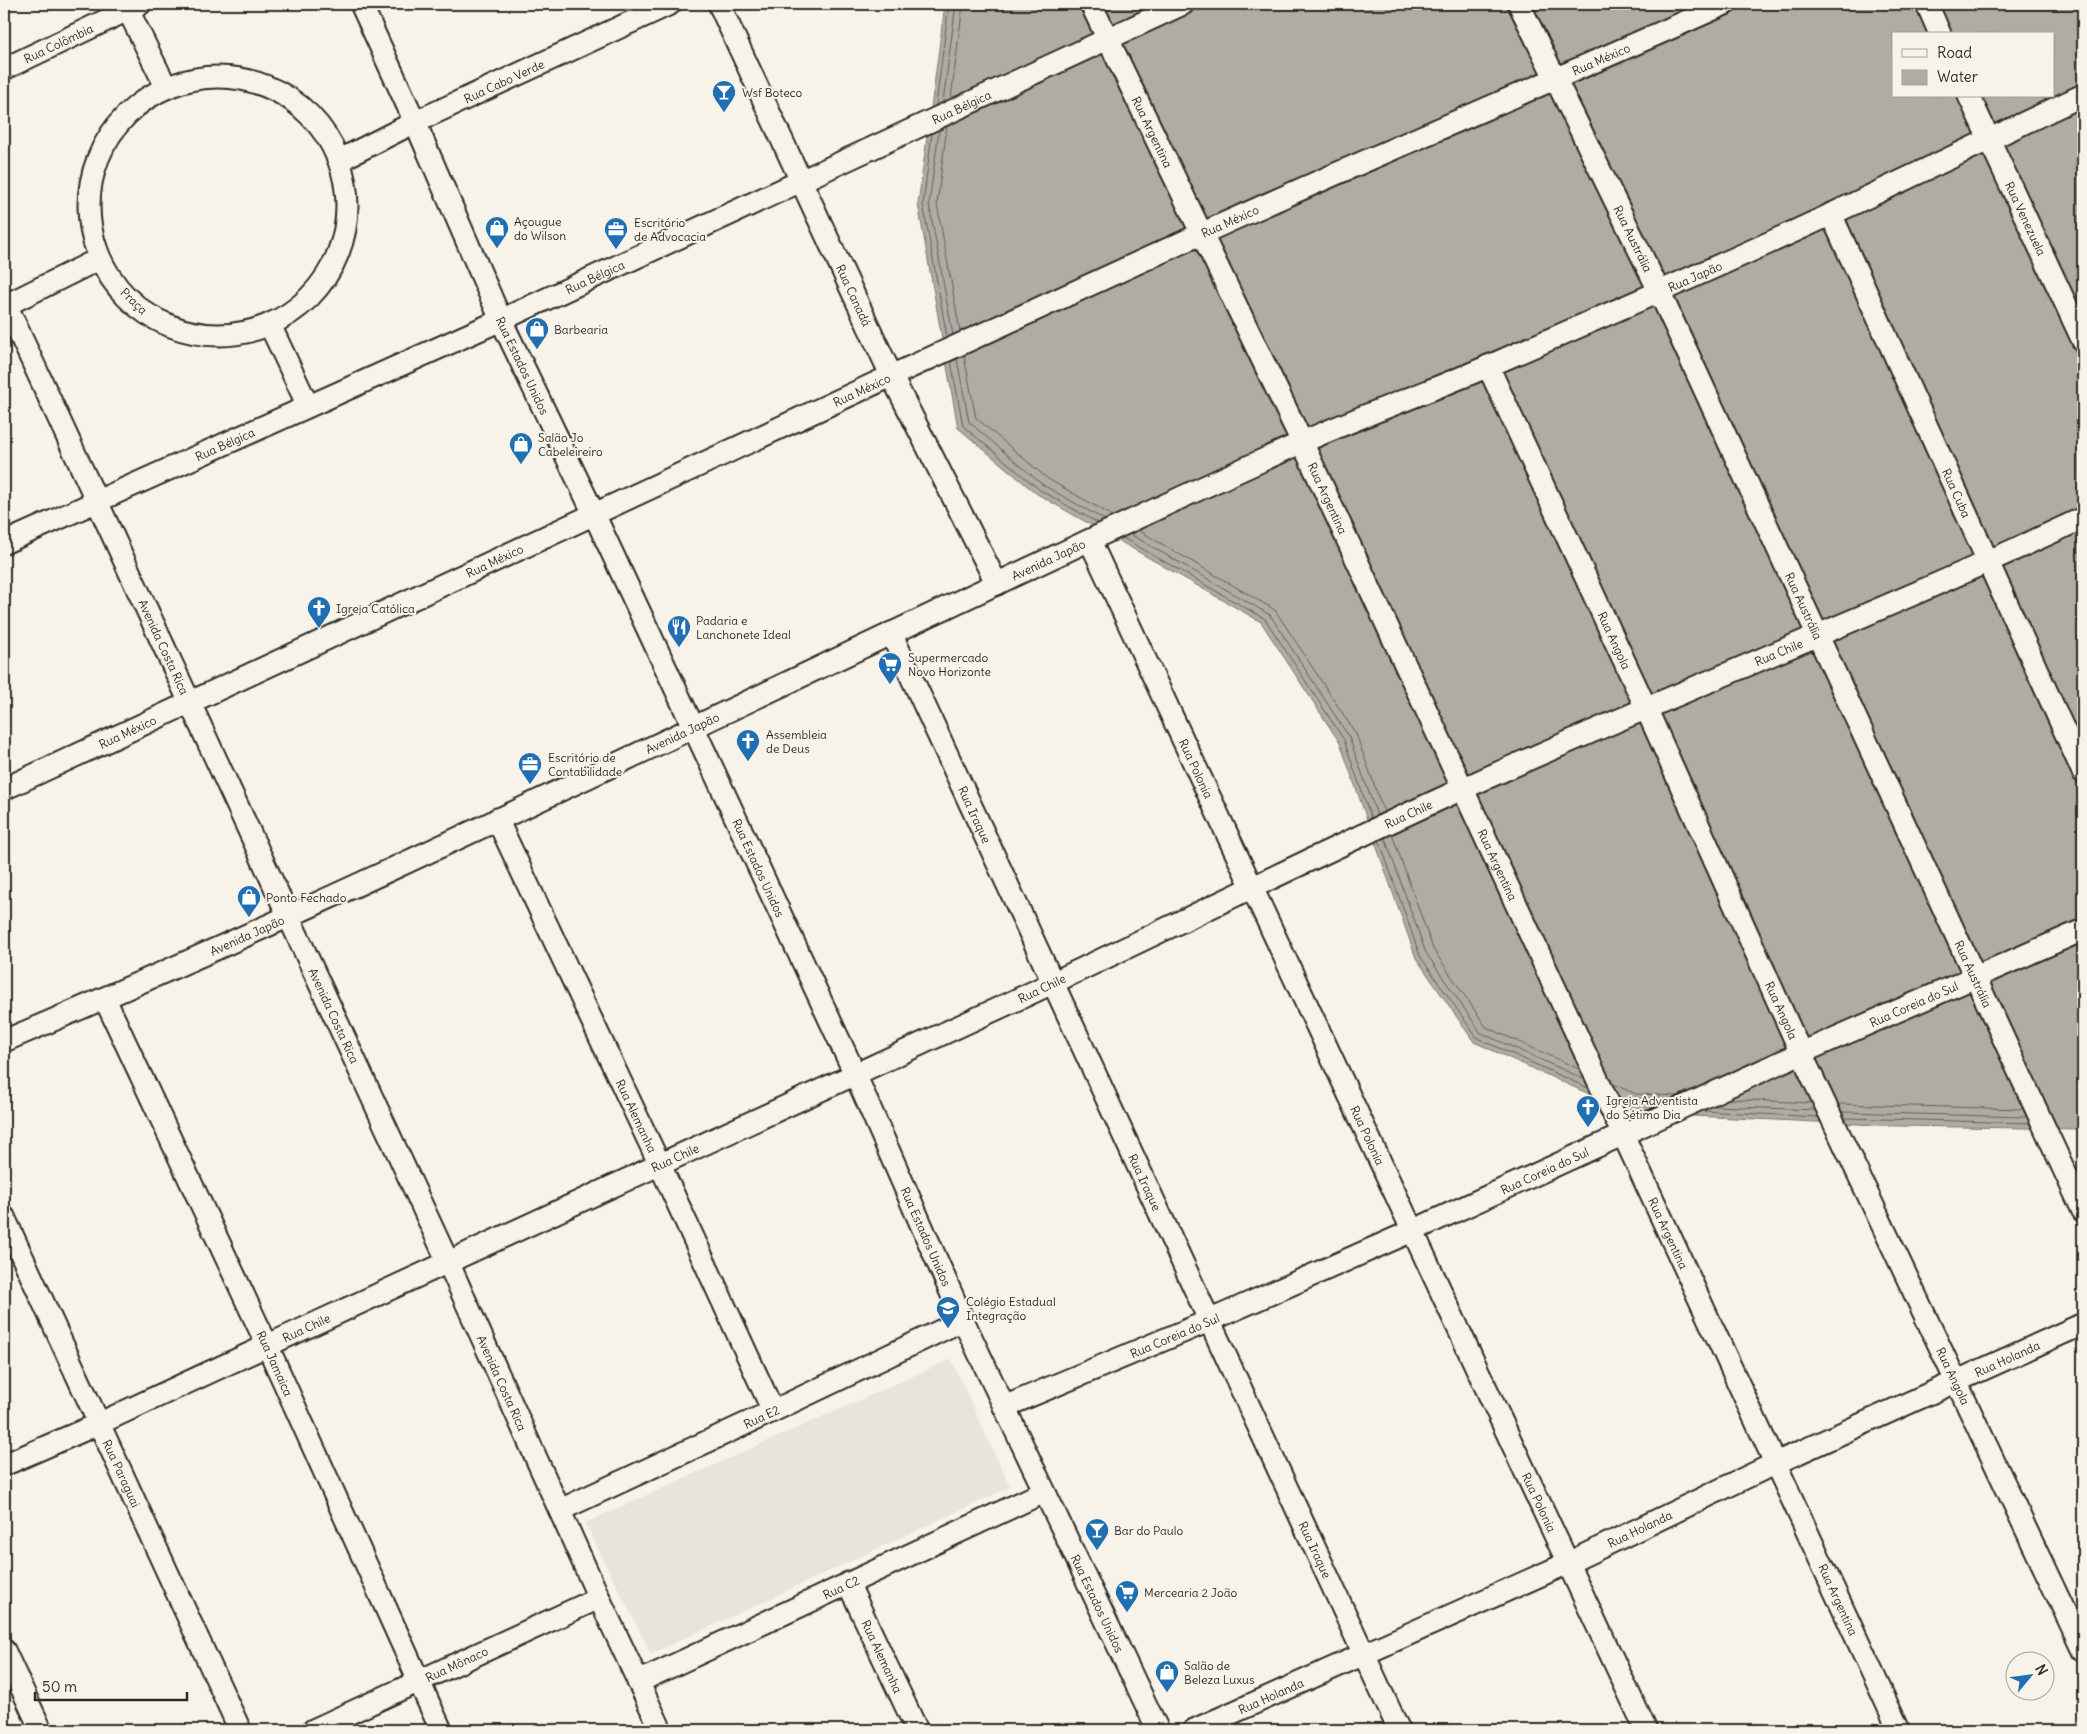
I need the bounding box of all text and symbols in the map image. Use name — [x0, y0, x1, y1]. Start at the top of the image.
street label: Rua Colômbia — [21, 20, 95, 66]
legend — [1892, 32, 2054, 98]
street label: Rua México — [1570, 39, 1632, 78]
text: Road — [1937, 43, 1972, 62]
street label: Rua Cabo Verde — [461, 56, 546, 106]
text: Water — [1937, 67, 1978, 86]
bar icon: Wsf Boteco — [711, 79, 737, 113]
place label: Wsf Boteco — [742, 85, 803, 100]
street label: Rua Bélgica — [929, 87, 993, 127]
street label: Rua Argentina — [1129, 94, 1176, 170]
street label: Rua Venezuela — [2002, 179, 2050, 258]
street label: Rua México — [1198, 201, 1261, 240]
street label: Rua Austrália — [1611, 203, 1656, 275]
place label: Açougue do Wilson — [514, 214, 566, 243]
shop icon: Açougue do Wilson — [484, 215, 510, 249]
place label: Escritório de Advocacia — [634, 215, 706, 244]
office icon: Escritório de Advocacia — [603, 216, 629, 250]
street label: Rua Bélgica — [563, 256, 627, 297]
street label: Rua Japão — [1665, 258, 1724, 295]
street label: Rua Canadá — [833, 262, 875, 329]
street label: Praça — [117, 285, 151, 317]
street label: Rua Estados Unidos — [493, 314, 553, 417]
shop icon: Barbearia — [524, 316, 550, 350]
place label: Barbearia — [554, 322, 608, 337]
street label: Rua México — [830, 370, 893, 409]
street label: Rua Bélgica — [193, 424, 257, 464]
place label: Salão Jo Cabeleireiro — [538, 430, 603, 459]
shop icon: Salão Jo Cabeleireiro — [508, 431, 534, 465]
street label: Rua Argentina — [1305, 460, 1351, 536]
street label: Rua Cuba — [1939, 466, 1975, 520]
street label: Avenida Japão — [1009, 535, 1088, 583]
street label: Rua México — [463, 541, 526, 580]
street label: Rua Austrália — [1782, 570, 1826, 642]
church icon: Igreja Católica — [306, 595, 332, 629]
street label: Avenida Costa Rica — [136, 597, 193, 697]
place label: Igreja Católica — [336, 601, 415, 616]
street label: Rua Angola — [1595, 609, 1635, 672]
place label: Padaria e Lanchonete Ideal — [696, 613, 791, 642]
restaurant icon: Padaria e Lanchonete Ideal — [666, 614, 692, 648]
street label: Rua Chile — [1752, 635, 1805, 669]
place label: Supermercado Novo Horizonte — [908, 650, 991, 679]
supermarket icon: Supermercado Novo Horizonte — [877, 651, 903, 685]
street label: Avenida Japão — [643, 709, 722, 757]
street label: Rua México — [96, 712, 159, 752]
place label: Assembleia de Deus — [766, 727, 827, 756]
church icon: Assembleia de Deus — [735, 728, 761, 762]
street label: Rua Polonia — [1176, 736, 1217, 801]
place label: Escritório de Contabilidade — [548, 750, 622, 779]
office icon: Escritório de Contabilidade — [517, 751, 543, 785]
street label: Rua Iraque — [955, 784, 995, 845]
street label: Rua Chile — [1382, 796, 1435, 831]
street label: Rua Estados Unidos — [729, 816, 788, 919]
street label: Rua Argentina — [1475, 826, 1521, 903]
shop icon: Ponto Fechado — [236, 884, 262, 918]
place label: Ponto Fechado — [266, 890, 347, 905]
street label: Avenida Japão — [207, 912, 287, 958]
street label: Rua Austrália — [1952, 938, 1996, 1010]
street label: Avenida Costa Rica — [306, 965, 363, 1066]
street label: Rua Chile — [1015, 970, 1068, 1006]
street label: Rua Coreia do Sul — [1867, 978, 1960, 1030]
street label: Rua Angola — [1762, 979, 1801, 1042]
street label: Rua Alemanha — [613, 1077, 660, 1155]
place label: Igreja Adventista do Sétimo Dia — [1606, 1093, 1698, 1122]
church icon: Igreja Adventista do Sétimo Dia — [1575, 1094, 1601, 1128]
street label: Rua Polonia — [1348, 1103, 1388, 1168]
street label: Rua Chile — [649, 1140, 701, 1175]
street label: Rua Coreia do Sul — [1498, 1144, 1591, 1197]
street label: Rua Iraque — [1126, 1151, 1165, 1213]
street label: Rua Estados Unidos — [898, 1185, 955, 1288]
street label: Rua Argentina — [1646, 1195, 1692, 1271]
place label: Colégio Estadual Integração — [966, 1294, 1056, 1323]
school or university icon: Colégio Estadual Integração — [935, 1295, 961, 1329]
street label: Rua Chile — [280, 1310, 332, 1345]
street label: Rua Coreia do Sul — [1128, 1310, 1221, 1361]
street label: Rua Jamaica — [254, 1328, 297, 1398]
street label: Avenida Costa Rica — [474, 1333, 530, 1433]
street label: Rua Holanda — [1972, 1337, 2042, 1380]
street label: Rua Angola — [1933, 1345, 1974, 1407]
street label: Rua E2 — [741, 1401, 782, 1431]
street label: Rua Paraguai — [100, 1437, 144, 1509]
street label: Rua Polonia — [1519, 1470, 1560, 1534]
street label: Rua Holanda — [1605, 1507, 1675, 1551]
bar icon: Bar do Paulo — [1084, 1517, 1110, 1551]
street label: Rua Iraque — [1296, 1519, 1335, 1580]
place label: Bar do Paulo — [1114, 1523, 1184, 1538]
street label: Rua Estados Unidos — [1068, 1552, 1127, 1655]
street label: Rua Argentina — [1815, 1561, 1862, 1638]
street label: Rua C2 — [820, 1572, 862, 1602]
supermarket icon: Mercearia 2 João — [1114, 1579, 1140, 1613]
place label: Mercearia 2 João — [1144, 1585, 1237, 1600]
street label: Rua Alemanha — [859, 1617, 906, 1696]
street label: Rua Mônaco — [423, 1643, 490, 1685]
north arrow — [2004, 1652, 2054, 1702]
place label: Salão de Beleza Luxus — [1184, 1658, 1255, 1687]
shop icon: Salão de Beleza Luxus — [1154, 1659, 1180, 1693]
text: N — [2031, 1661, 2052, 1678]
scale bar — [35, 1669, 188, 1701]
street label: Rua Holanda — [1236, 1675, 1306, 1717]
text: 50 m — [42, 1677, 77, 1696]

